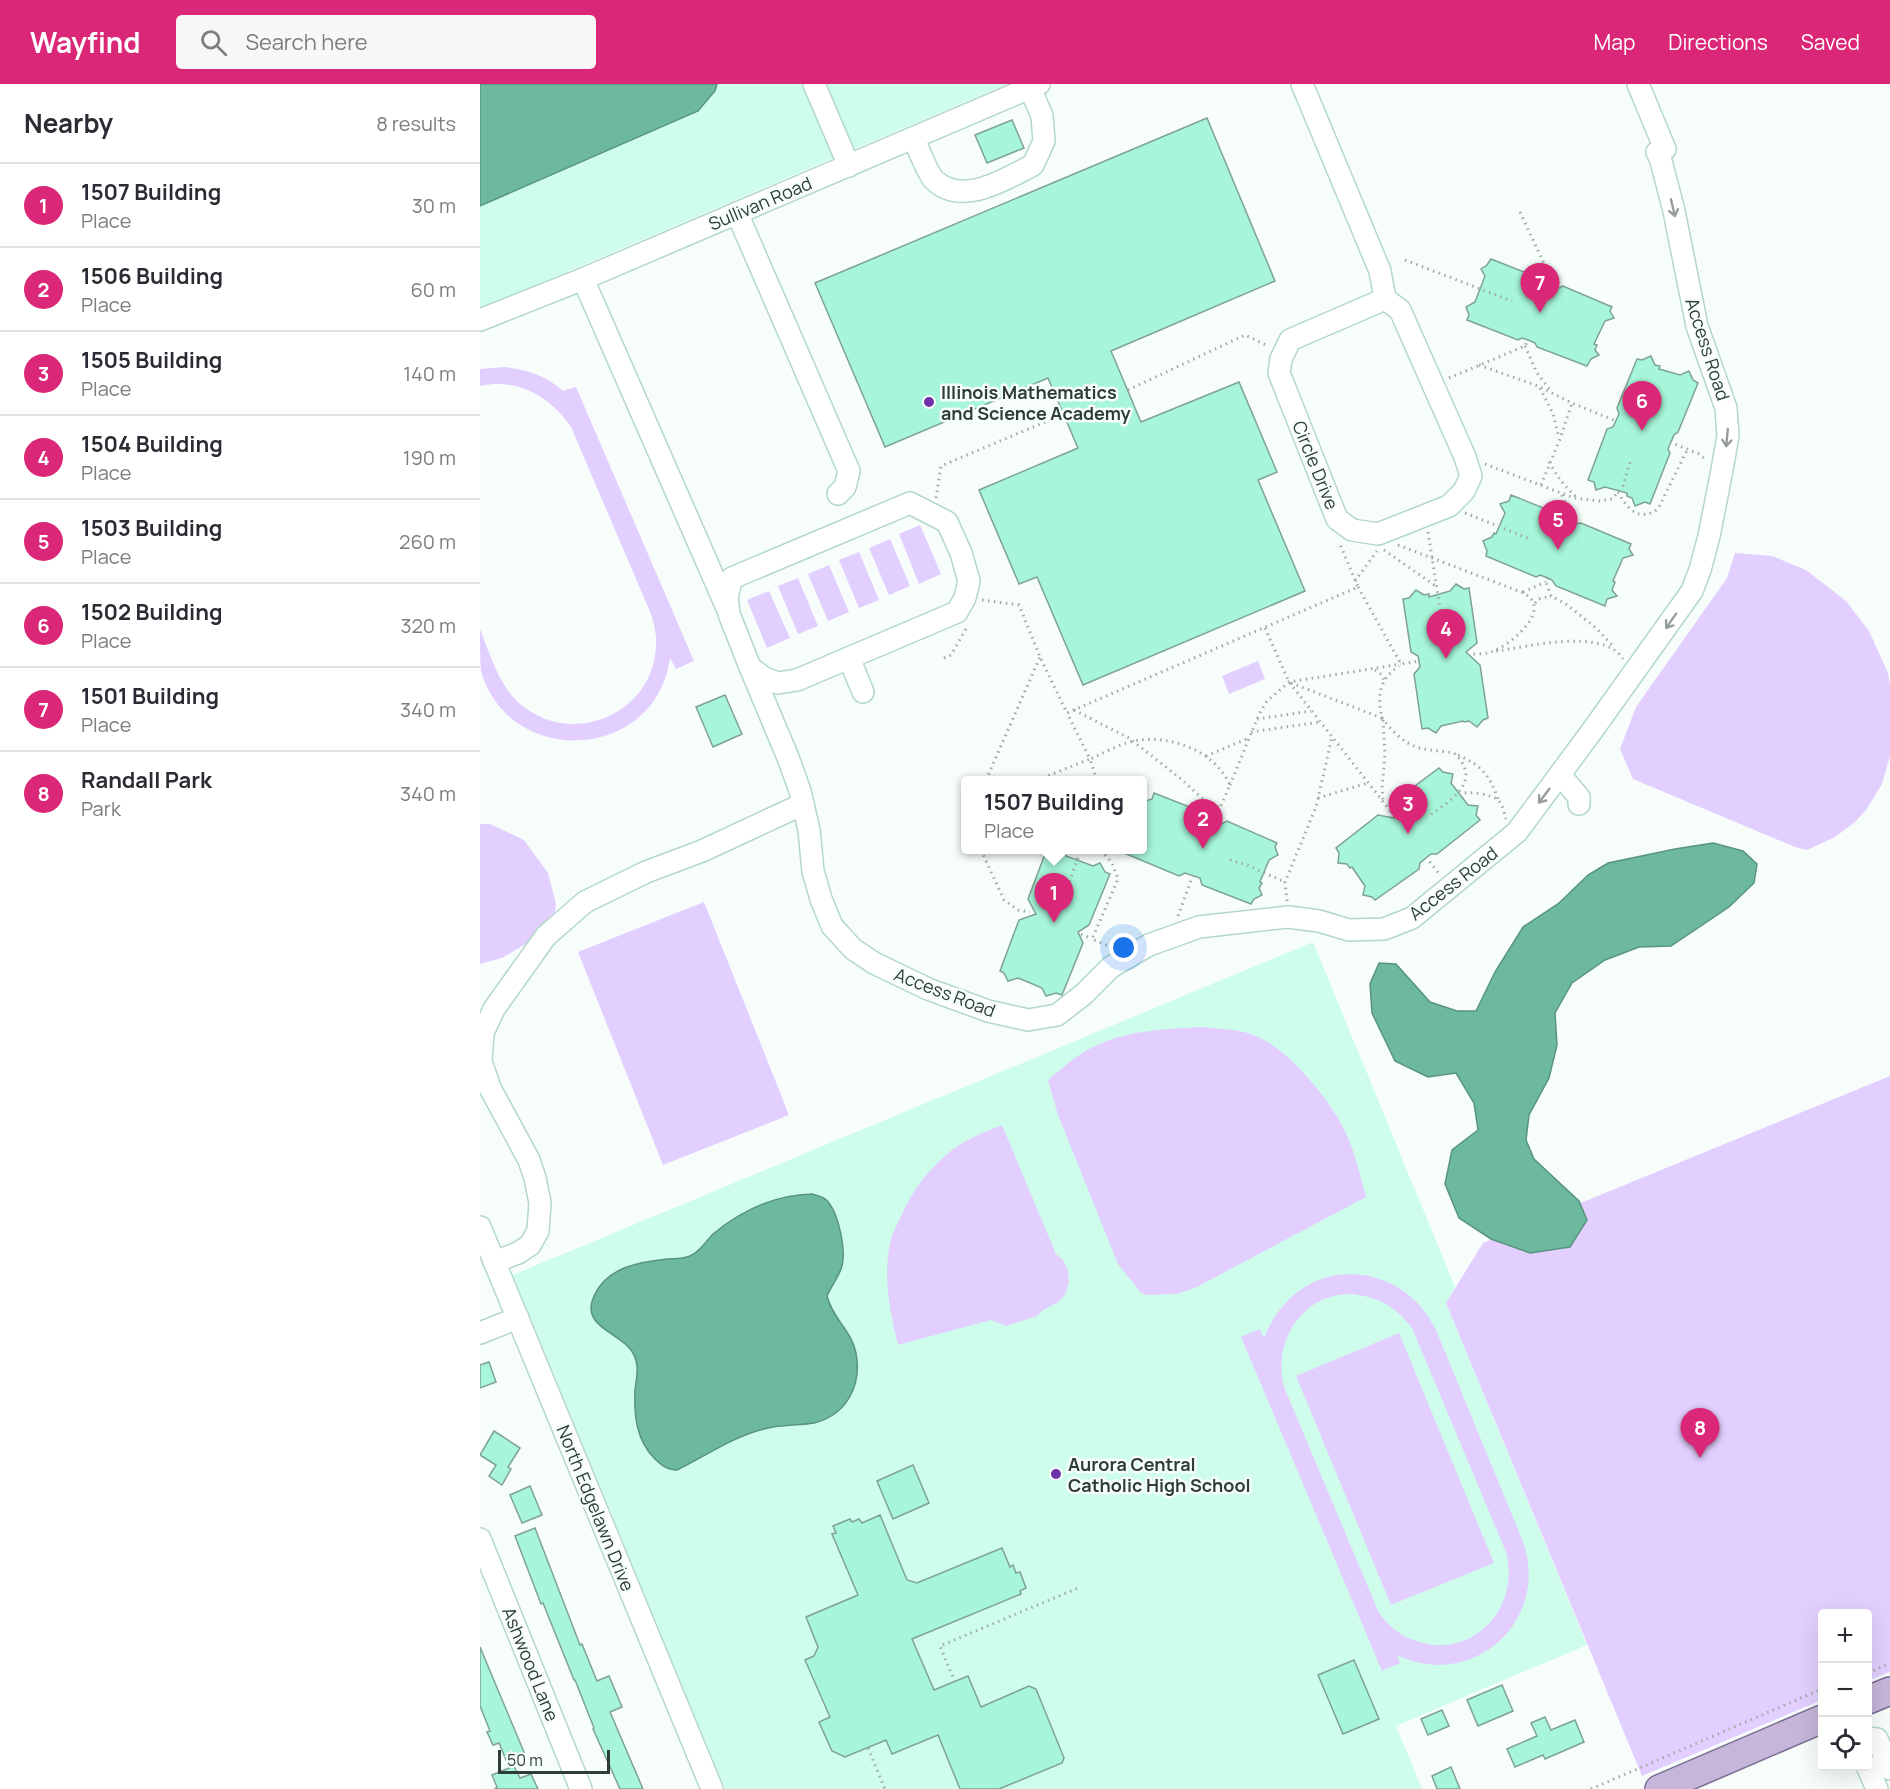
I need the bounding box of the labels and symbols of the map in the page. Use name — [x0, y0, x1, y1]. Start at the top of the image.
street label: Sullivan Road — [705, 170, 815, 236]
one-way arrow — [1667, 199, 1679, 218]
pin: 7 — [1520, 264, 1560, 313]
street label: Access Road — [1680, 295, 1736, 403]
place label: Illinois Mathematics and Science Academy — [941, 380, 1131, 425]
pin: 6 — [1622, 382, 1662, 431]
marker: Illinois Mathematics and Science Academy — [922, 395, 936, 409]
street label: Circle Drive — [1287, 417, 1345, 513]
one-way arrow — [1721, 427, 1732, 447]
pin: 5 — [1538, 500, 1578, 550]
pin: 4 — [1426, 610, 1466, 659]
one-way arrow — [1665, 613, 1677, 629]
pin: 3 — [1388, 784, 1428, 834]
one-way arrow — [1537, 788, 1550, 804]
pin: 2 — [1184, 800, 1222, 849]
street label: Access Road — [1404, 841, 1502, 925]
pin: 1 — [1034, 874, 1074, 923]
your location — [1109, 933, 1138, 962]
street label: Access Road — [891, 962, 999, 1022]
pin: 8 — [1680, 1408, 1720, 1458]
street label: North Edgelawn Drive — [552, 1421, 640, 1595]
place label: Aurora Central Catholic High School — [1068, 1452, 1251, 1497]
marker: Aurora Central Catholic High School — [1049, 1467, 1063, 1481]
street label: Ashwood Lane — [497, 1603, 565, 1725]
scale bar — [498, 1747, 610, 1774]

